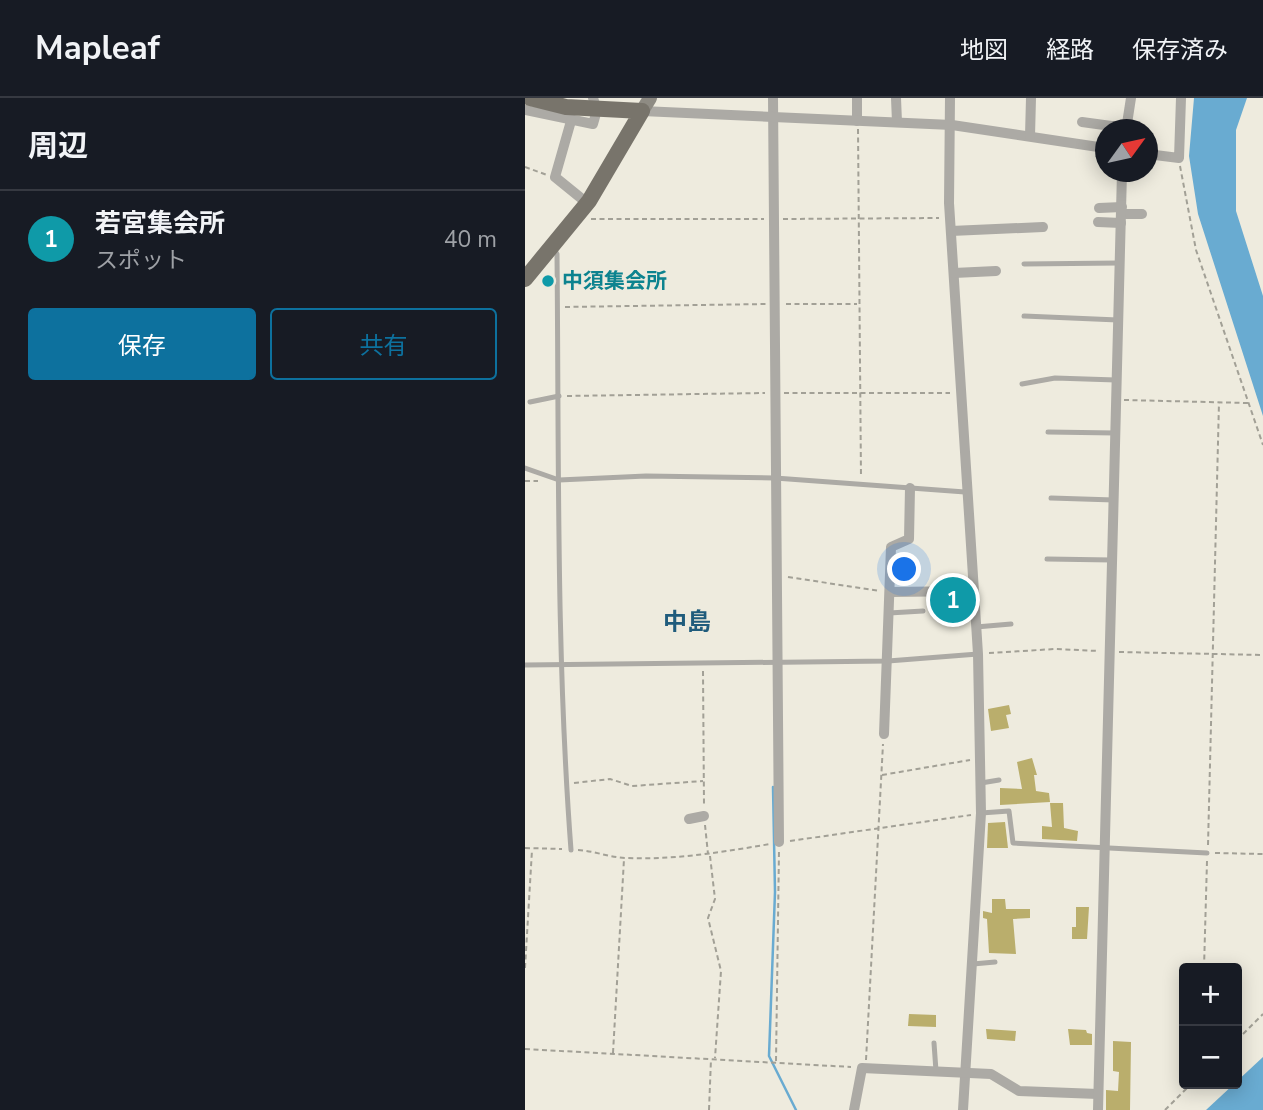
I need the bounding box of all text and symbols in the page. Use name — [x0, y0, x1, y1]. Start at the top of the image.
text: Mapleaf — [35, 26, 160, 71]
text: 地図 — [960, 34, 1008, 66]
text: 経路 — [1046, 34, 1094, 66]
text: 保存済み — [1132, 34, 1228, 66]
north arrow — [1095, 119, 1158, 182]
text: 周辺 — [28, 126, 88, 167]
text: 若宮集会所 — [95, 206, 225, 241]
text: 1 — [44, 224, 58, 255]
text: 40 m — [444, 224, 497, 255]
text: スポット — [95, 245, 187, 276]
place label: 中須集会所 — [562, 267, 667, 295]
marker: 中須集会所 — [540, 273, 556, 289]
button: 保存 — [28, 308, 256, 380]
button: 共有 — [270, 308, 497, 380]
your location — [887, 552, 921, 586]
pin: 1 — [930, 574, 976, 626]
district label: 中島 — [663, 606, 711, 638]
map controls — [1179, 963, 1242, 1089]
button: + — [1179, 963, 1242, 1026]
button: − — [1179, 1026, 1242, 1089]

